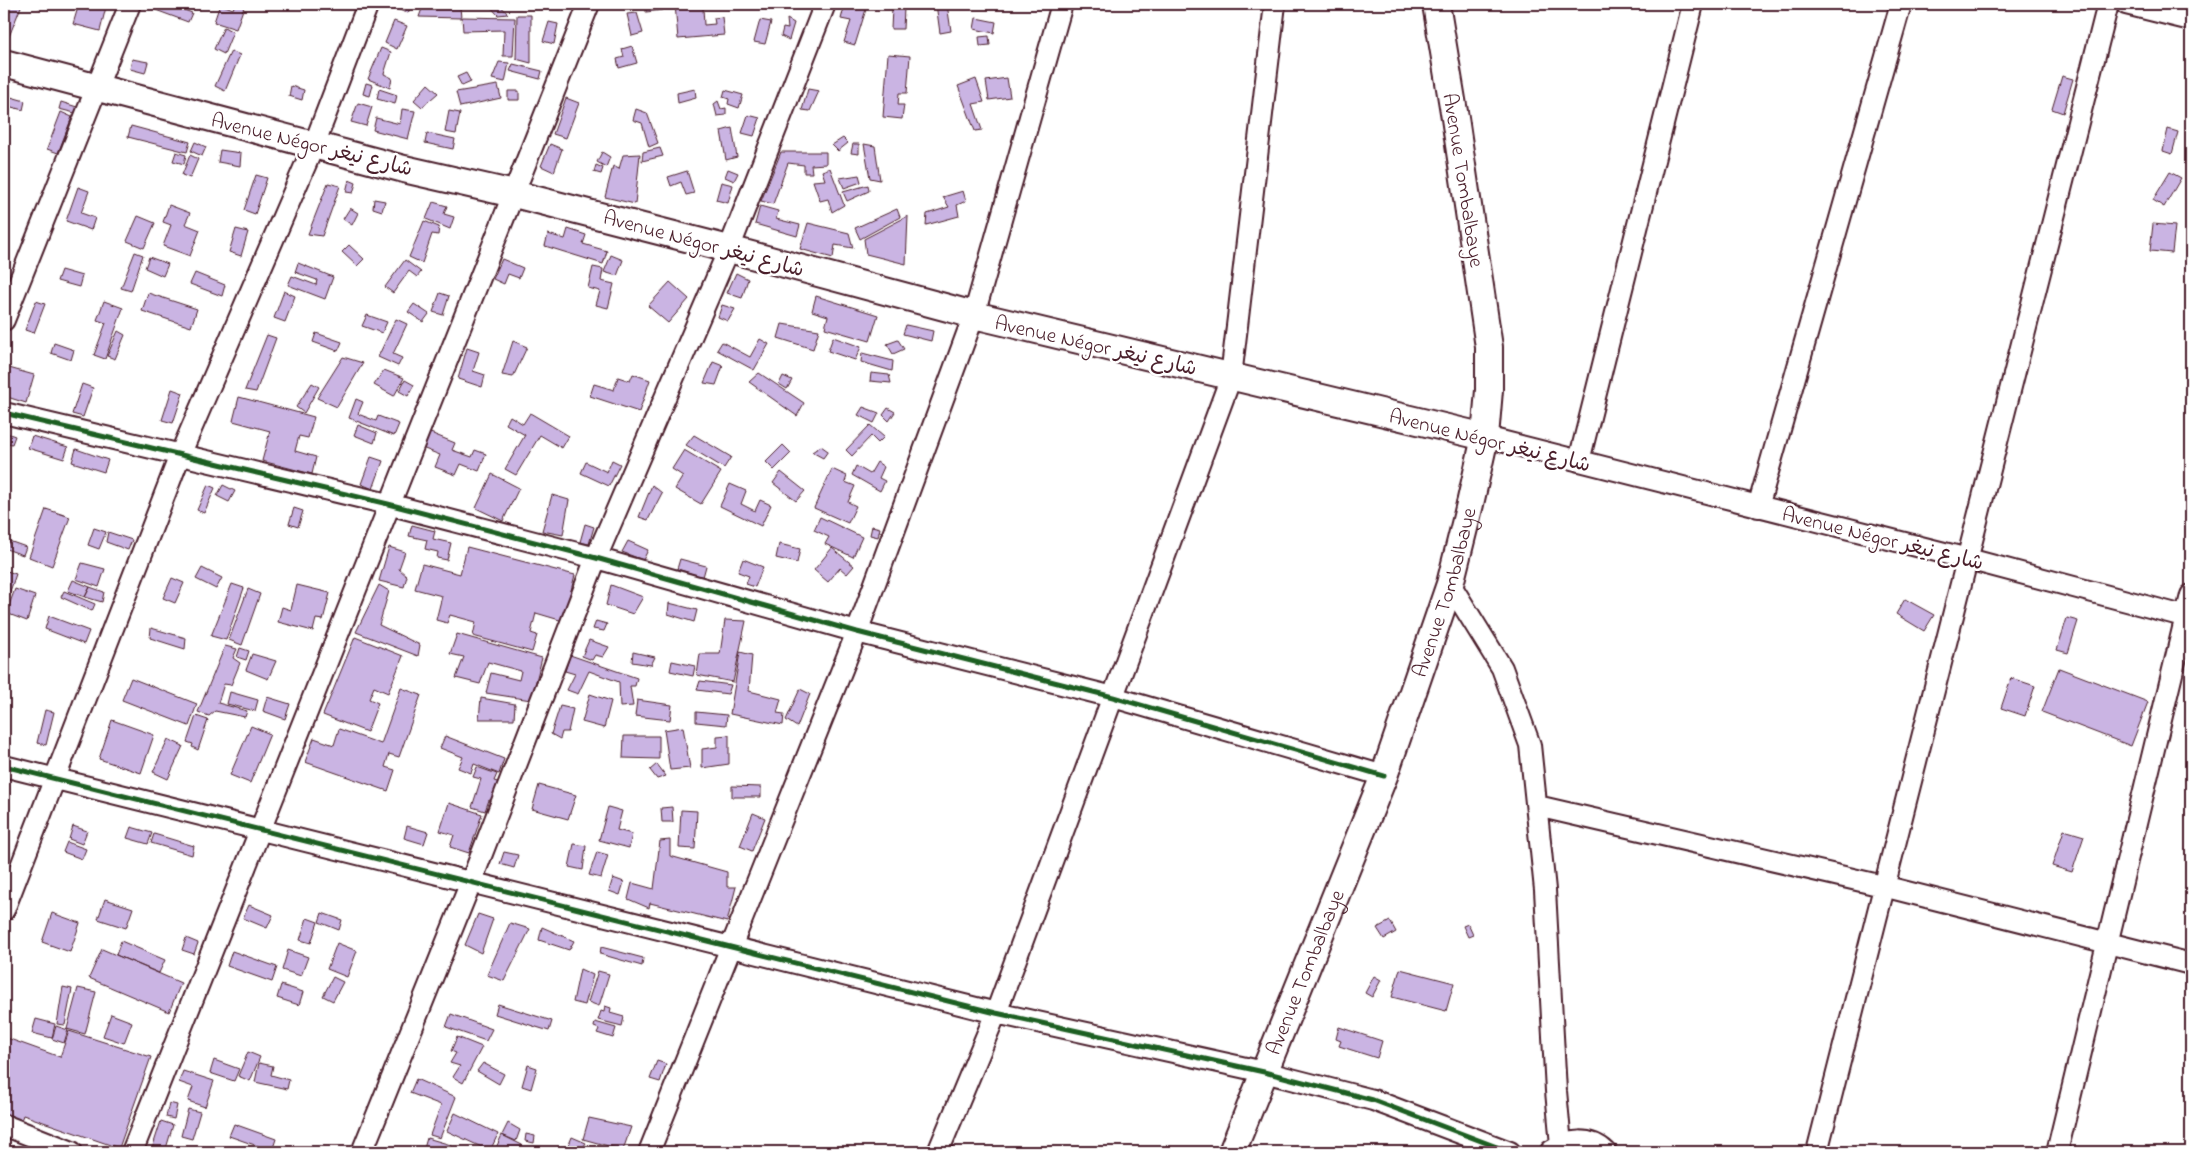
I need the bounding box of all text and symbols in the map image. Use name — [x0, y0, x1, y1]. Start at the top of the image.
street label: Avenue Tombalbaye — [1431, 91, 1491, 270]
street label: Avenue Négor شارع نيغر — [207, 106, 415, 187]
street label: Avenue Négor شارع نيغر — [599, 204, 807, 288]
street label: Avenue Négor شارع نيغر — [991, 309, 1200, 387]
street label: Avenue Négor شارع نيغر — [1385, 402, 1593, 483]
street label: Avenue Négor شارع نيغر — [1778, 500, 1986, 581]
street label: Avenue Tombalbaye — [1406, 504, 1486, 682]
street label: Avenue Tombalbaye — [1260, 885, 1354, 1060]

